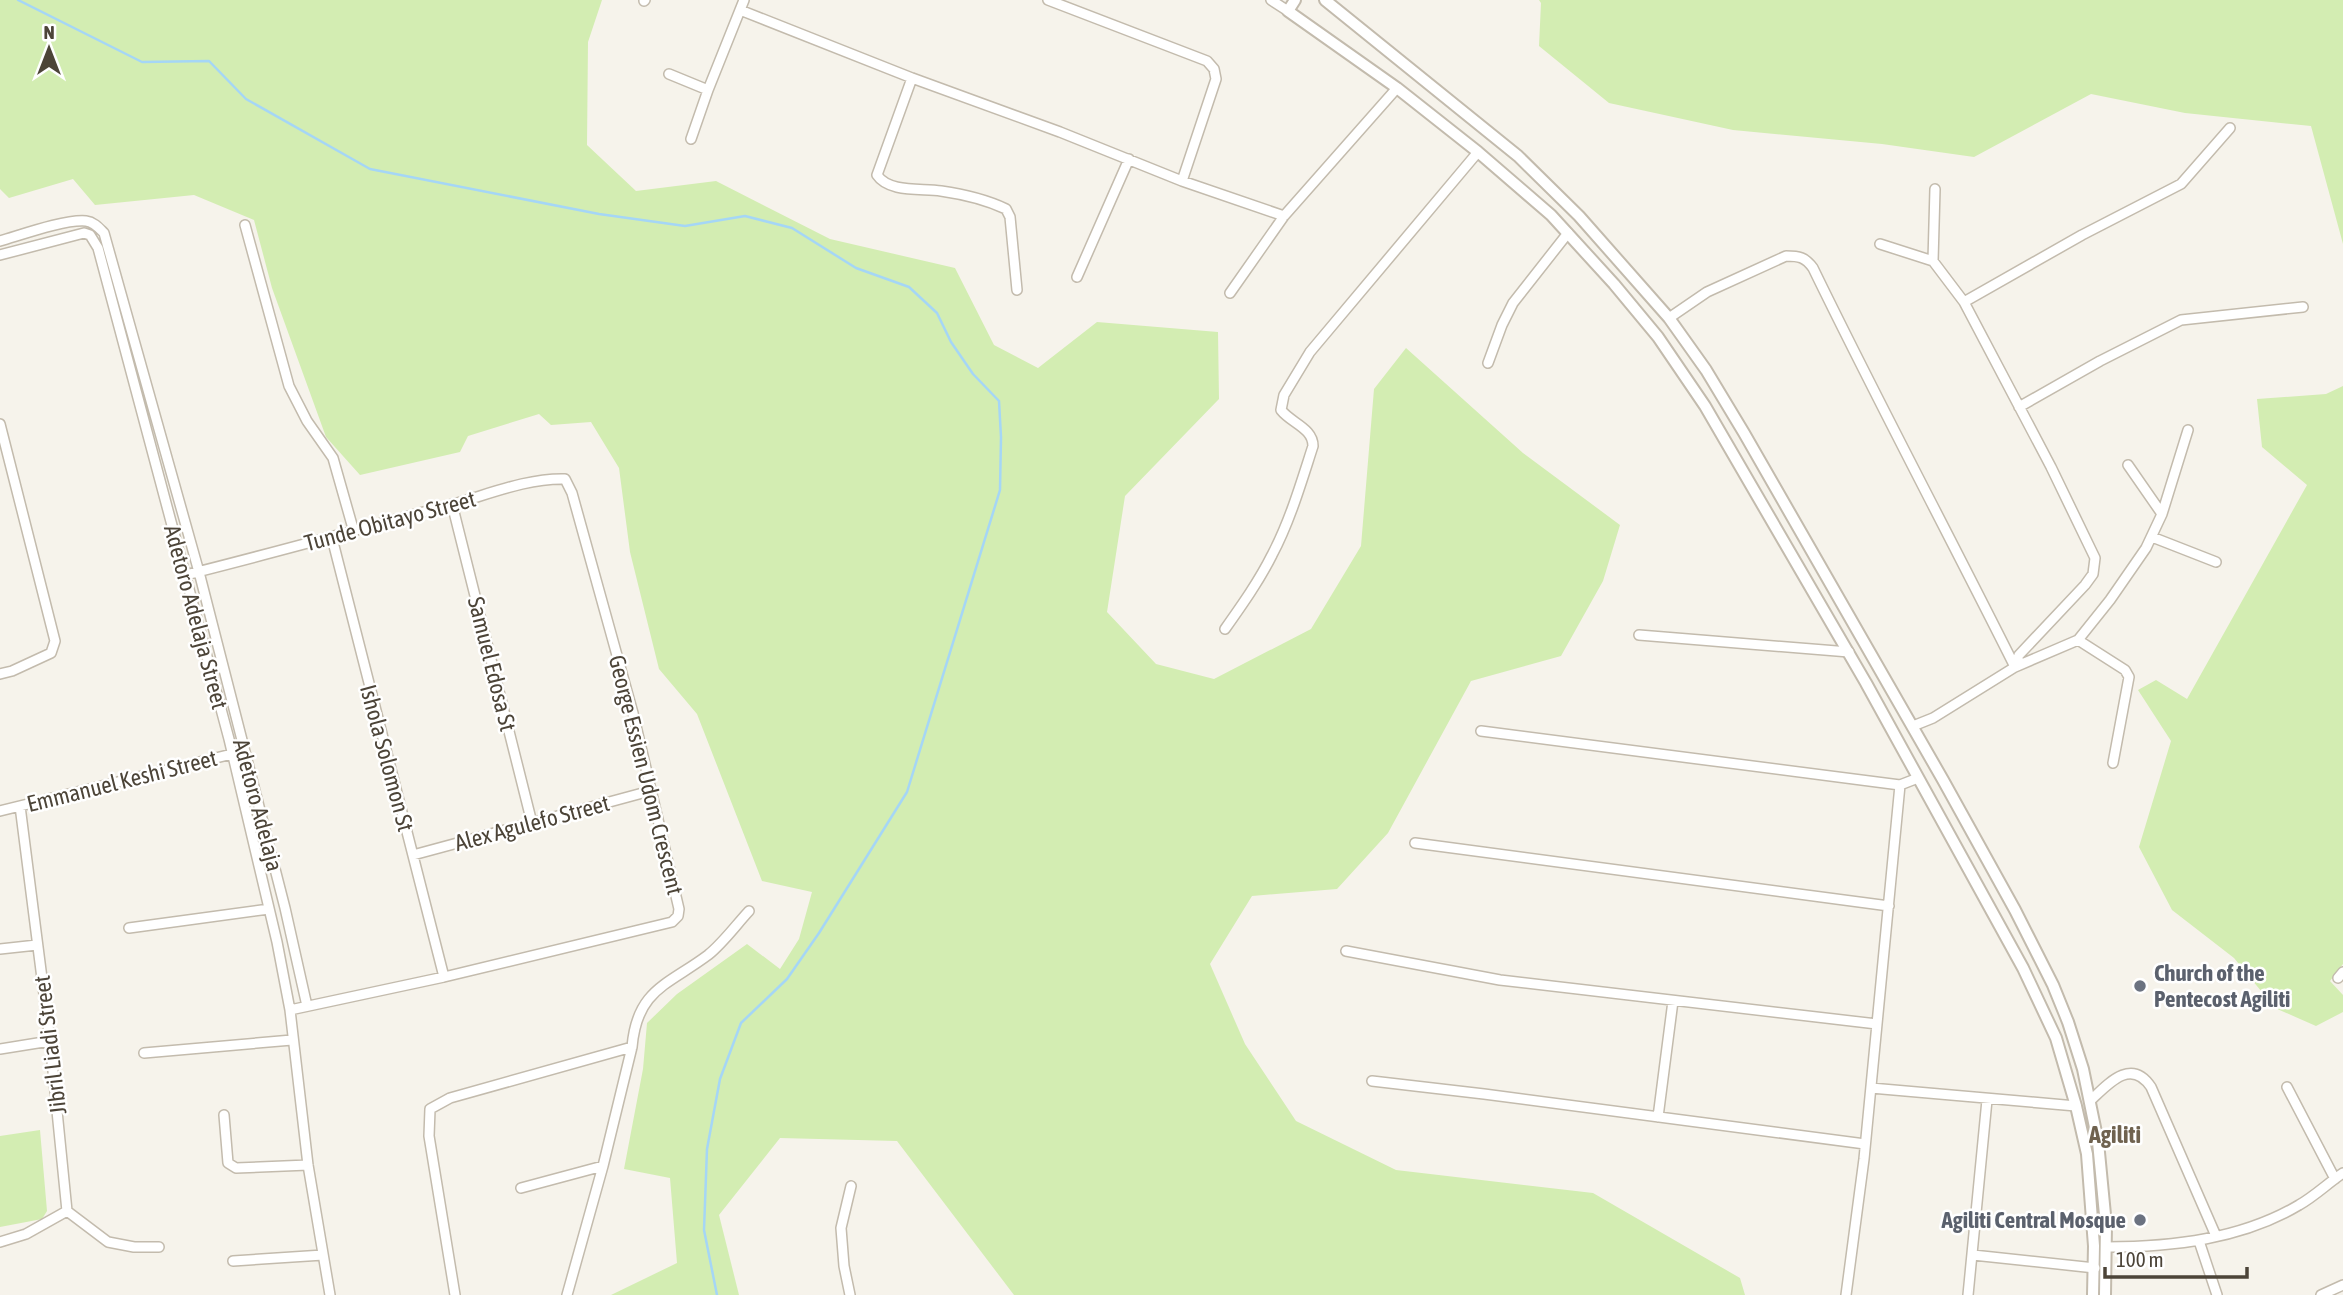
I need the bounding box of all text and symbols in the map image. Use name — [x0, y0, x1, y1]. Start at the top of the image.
north arrow — [14, 14, 84, 84]
text: N — [43, 21, 55, 43]
street label: Tunde Obitayo Street — [301, 486, 479, 556]
street label: Adetoro Adelaja Street — [159, 522, 233, 712]
street label: Samuel Edosa St — [463, 594, 521, 734]
street label: George Essien Udom Crescent — [604, 653, 688, 897]
street label: Ishola Solomon St — [355, 682, 419, 834]
street label: Adetoro Adelaja — [228, 736, 288, 874]
street label: Emmanuel Keshi Street — [24, 745, 220, 817]
street label: Alex Agulefo Street — [452, 790, 612, 856]
place label: Church of the Pentecost Agiliti — [2154, 960, 2290, 1012]
street label: Jibril Liadi Street — [29, 974, 71, 1116]
marker: Church of the Pentecost Agiliti — [2132, 978, 2148, 994]
district label: Agiliti — [2088, 1121, 2141, 1148]
place label: Agiliti Central Mosque — [1940, 1207, 2126, 1233]
marker: Agiliti Central Mosque — [2132, 1212, 2148, 1228]
scale bar — [2105, 1236, 2247, 1280]
text: 100 m — [2116, 1247, 2164, 1271]

